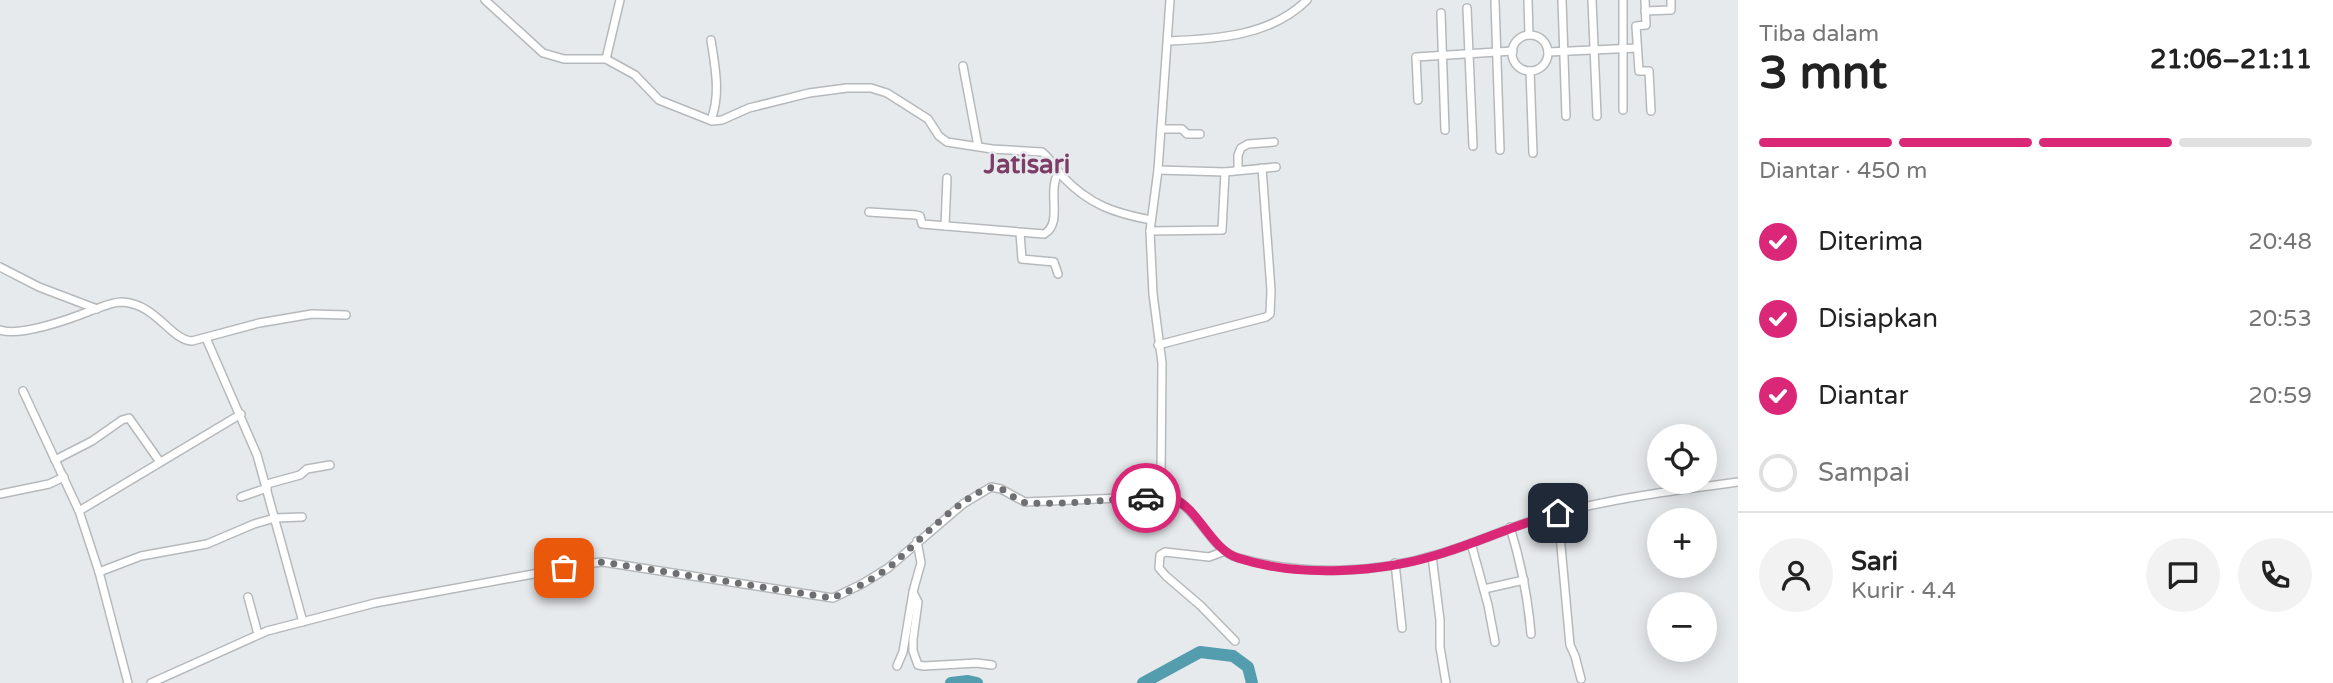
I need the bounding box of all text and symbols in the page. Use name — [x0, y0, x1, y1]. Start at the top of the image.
text: Tiba dalam — [1759, 20, 1879, 48]
text: 21:06–21:11 — [2150, 44, 2312, 75]
text: 3 mnt — [1759, 46, 1887, 101]
district label: Jatisari — [983, 149, 1070, 180]
text: Diantar · 450 m — [1759, 157, 1927, 185]
icon: check — [1759, 223, 1797, 261]
text: Diterima — [1818, 226, 1923, 257]
text: 20:48 — [2248, 228, 2312, 256]
icon: check — [1759, 300, 1797, 338]
text: Disiapkan — [1818, 303, 1938, 334]
text: 20:53 — [2248, 305, 2312, 333]
icon: check — [1759, 377, 1797, 415]
text: Diantar — [1818, 380, 1908, 411]
text: 20:59 — [2248, 382, 2312, 410]
map controls — [1647, 424, 1717, 662]
button: locate — [1647, 424, 1717, 494]
text: Sampai — [1818, 457, 1910, 488]
courier — [1111, 463, 1181, 533]
icon: car — [1127, 479, 1165, 517]
pin — [1528, 483, 1588, 543]
icon: home — [1539, 494, 1577, 532]
button: + — [1647, 508, 1717, 578]
pin — [534, 538, 594, 598]
button: person — [1759, 538, 1833, 612]
button: chat — [2146, 538, 2220, 612]
button: phone — [2238, 538, 2312, 612]
text: Sari — [1851, 546, 1898, 577]
icon: bag — [545, 549, 583, 587]
text: Kurir · 4.4 — [1851, 577, 1956, 605]
button: − — [1647, 592, 1717, 662]

